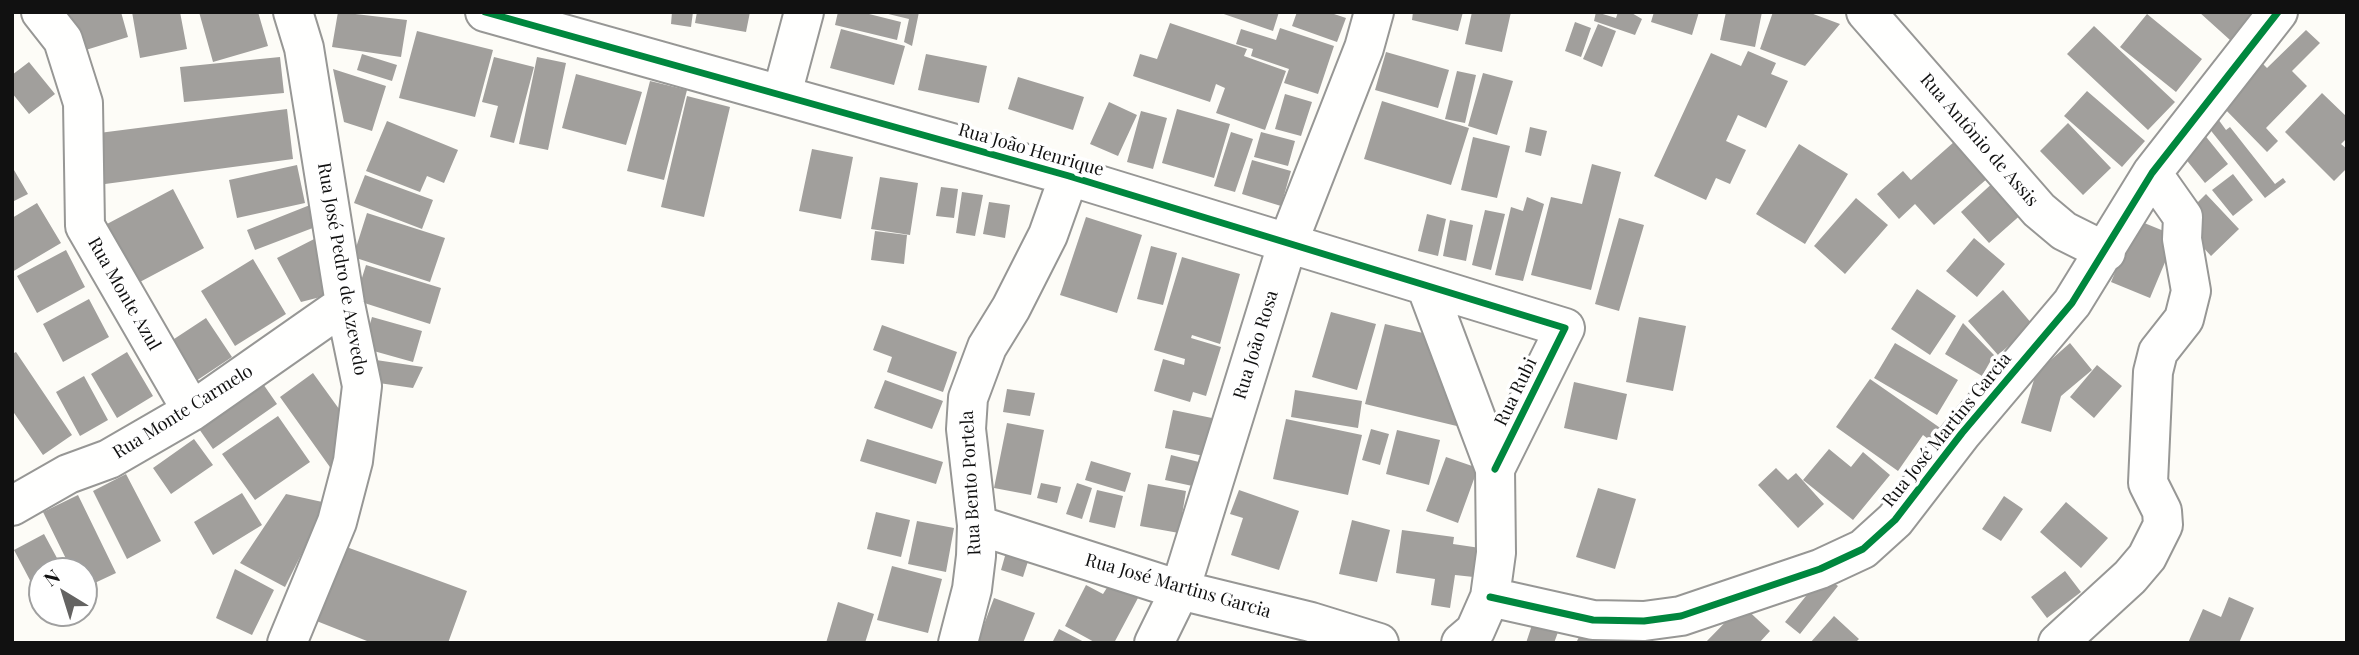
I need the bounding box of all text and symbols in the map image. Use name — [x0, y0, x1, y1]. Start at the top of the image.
street label: Rua Antônio de Assis — [1915, 69, 2043, 211]
street label: Rua João Henrique — [956, 119, 1106, 181]
street label: Rua José Pedro de Azevedo — [313, 161, 371, 377]
street label: Rua Monte Azul — [83, 234, 165, 354]
street label: Rua João Rosa — [1229, 288, 1283, 402]
street label: Rua José Martins Garcia — [1878, 348, 2016, 512]
street label: Rua Rubi — [1490, 354, 1542, 430]
street label: Rua Monte Carmelo — [109, 360, 257, 464]
street label: Rua Bento Portela — [956, 410, 986, 556]
street label: Rua José Martins Garcia — [1083, 549, 1273, 623]
north arrow — [28, 557, 98, 627]
text: N — [38, 563, 65, 591]

